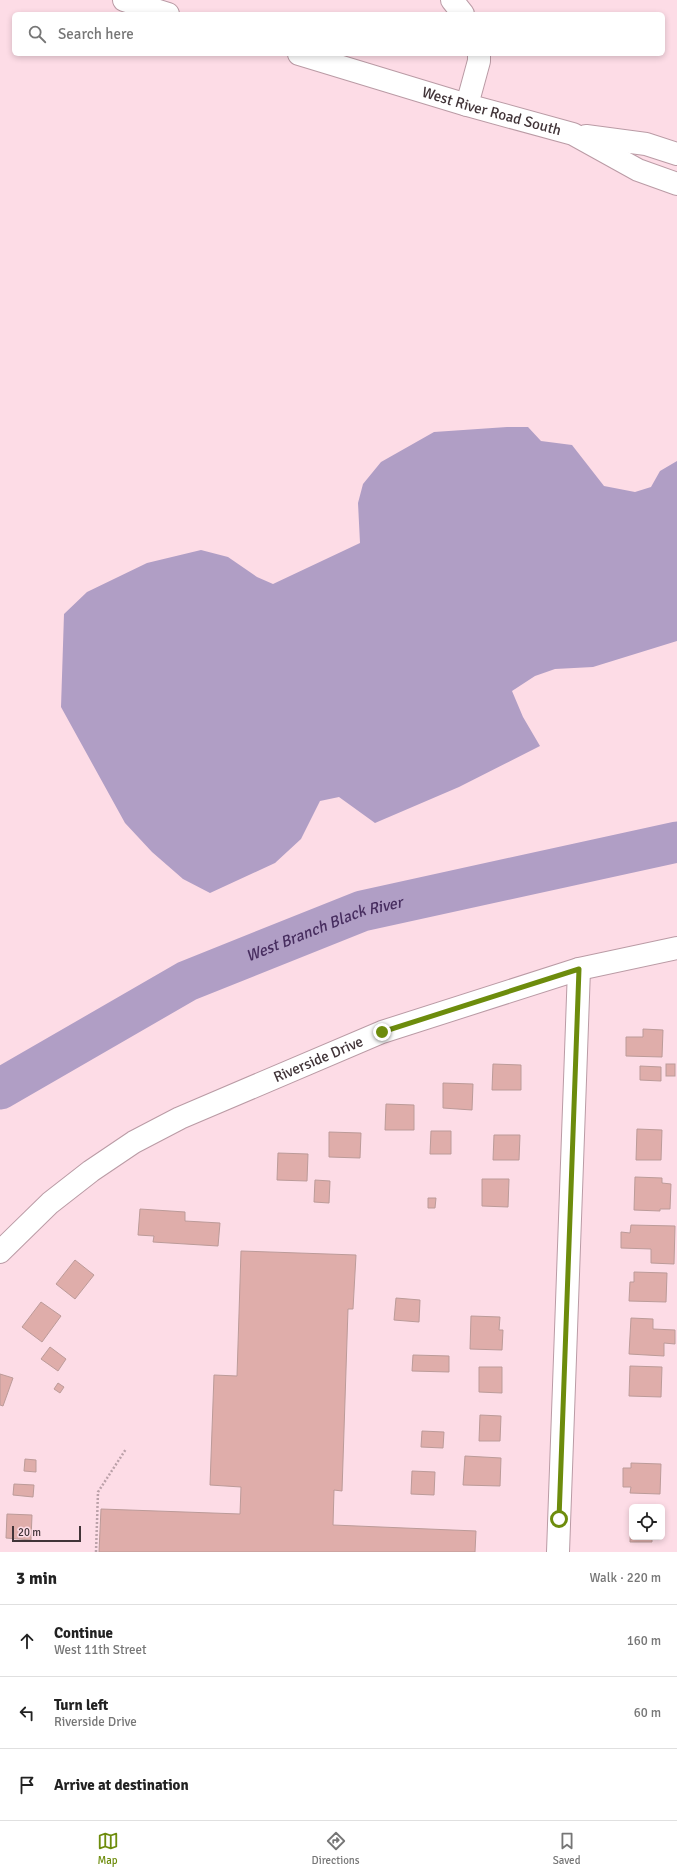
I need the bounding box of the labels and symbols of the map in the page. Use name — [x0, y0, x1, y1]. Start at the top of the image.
street label: West River Road South — [420, 83, 563, 139]
water label: West Branch Black River — [243, 892, 407, 966]
route end — [373, 1023, 391, 1041]
street label: Riverside Drive — [271, 1032, 366, 1086]
route start — [550, 1510, 568, 1528]
scale bar — [12, 1524, 81, 1543]

